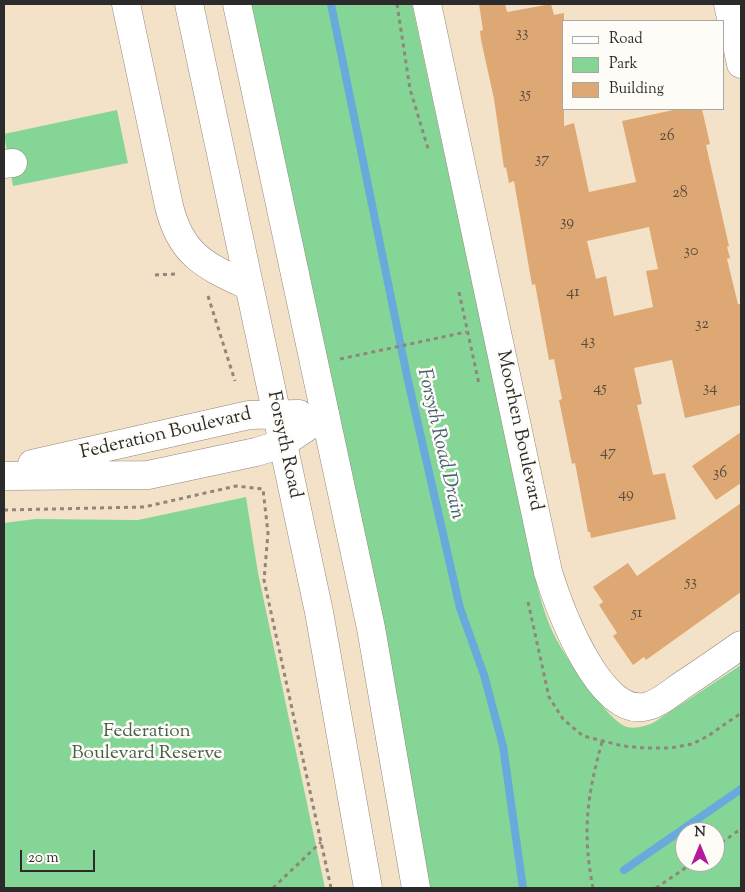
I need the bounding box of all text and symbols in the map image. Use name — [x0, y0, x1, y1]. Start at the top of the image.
legend — [562, 20, 725, 110]
house number: 33 — [516, 24, 528, 44]
text: Road — [609, 29, 643, 50]
text: Park — [609, 54, 638, 75]
text: Building — [609, 79, 664, 100]
house number: 35 — [519, 85, 531, 105]
house number: 26 — [659, 127, 675, 147]
house number: 37 — [535, 150, 549, 170]
house number: 28 — [672, 184, 688, 204]
house number: 39 — [560, 213, 574, 233]
house number: 30 — [684, 242, 698, 262]
house number: 41 — [566, 283, 580, 303]
house number: 32 — [695, 315, 709, 335]
house number: 43 — [581, 332, 595, 352]
street label: Moorhen Boulevard — [490, 349, 546, 513]
water label: Forsyth Road Drain — [410, 366, 468, 522]
house number: 45 — [593, 379, 607, 399]
house number: 34 — [703, 379, 717, 399]
street label: Forsyth Road — [261, 389, 305, 501]
street label: Federation Boulevard — [78, 404, 254, 466]
house number: 47 — [600, 443, 616, 463]
house number: 36 — [713, 464, 727, 484]
house number: 49 — [618, 485, 634, 505]
house number: 53 — [685, 573, 697, 593]
house number: 51 — [632, 604, 642, 624]
park label: Federation Boulevard Reserve — [72, 722, 222, 766]
north arrow — [675, 822, 725, 872]
text: N — [694, 823, 706, 843]
scale bar — [22, 840, 98, 872]
text: 20 m — [28, 848, 59, 869]

